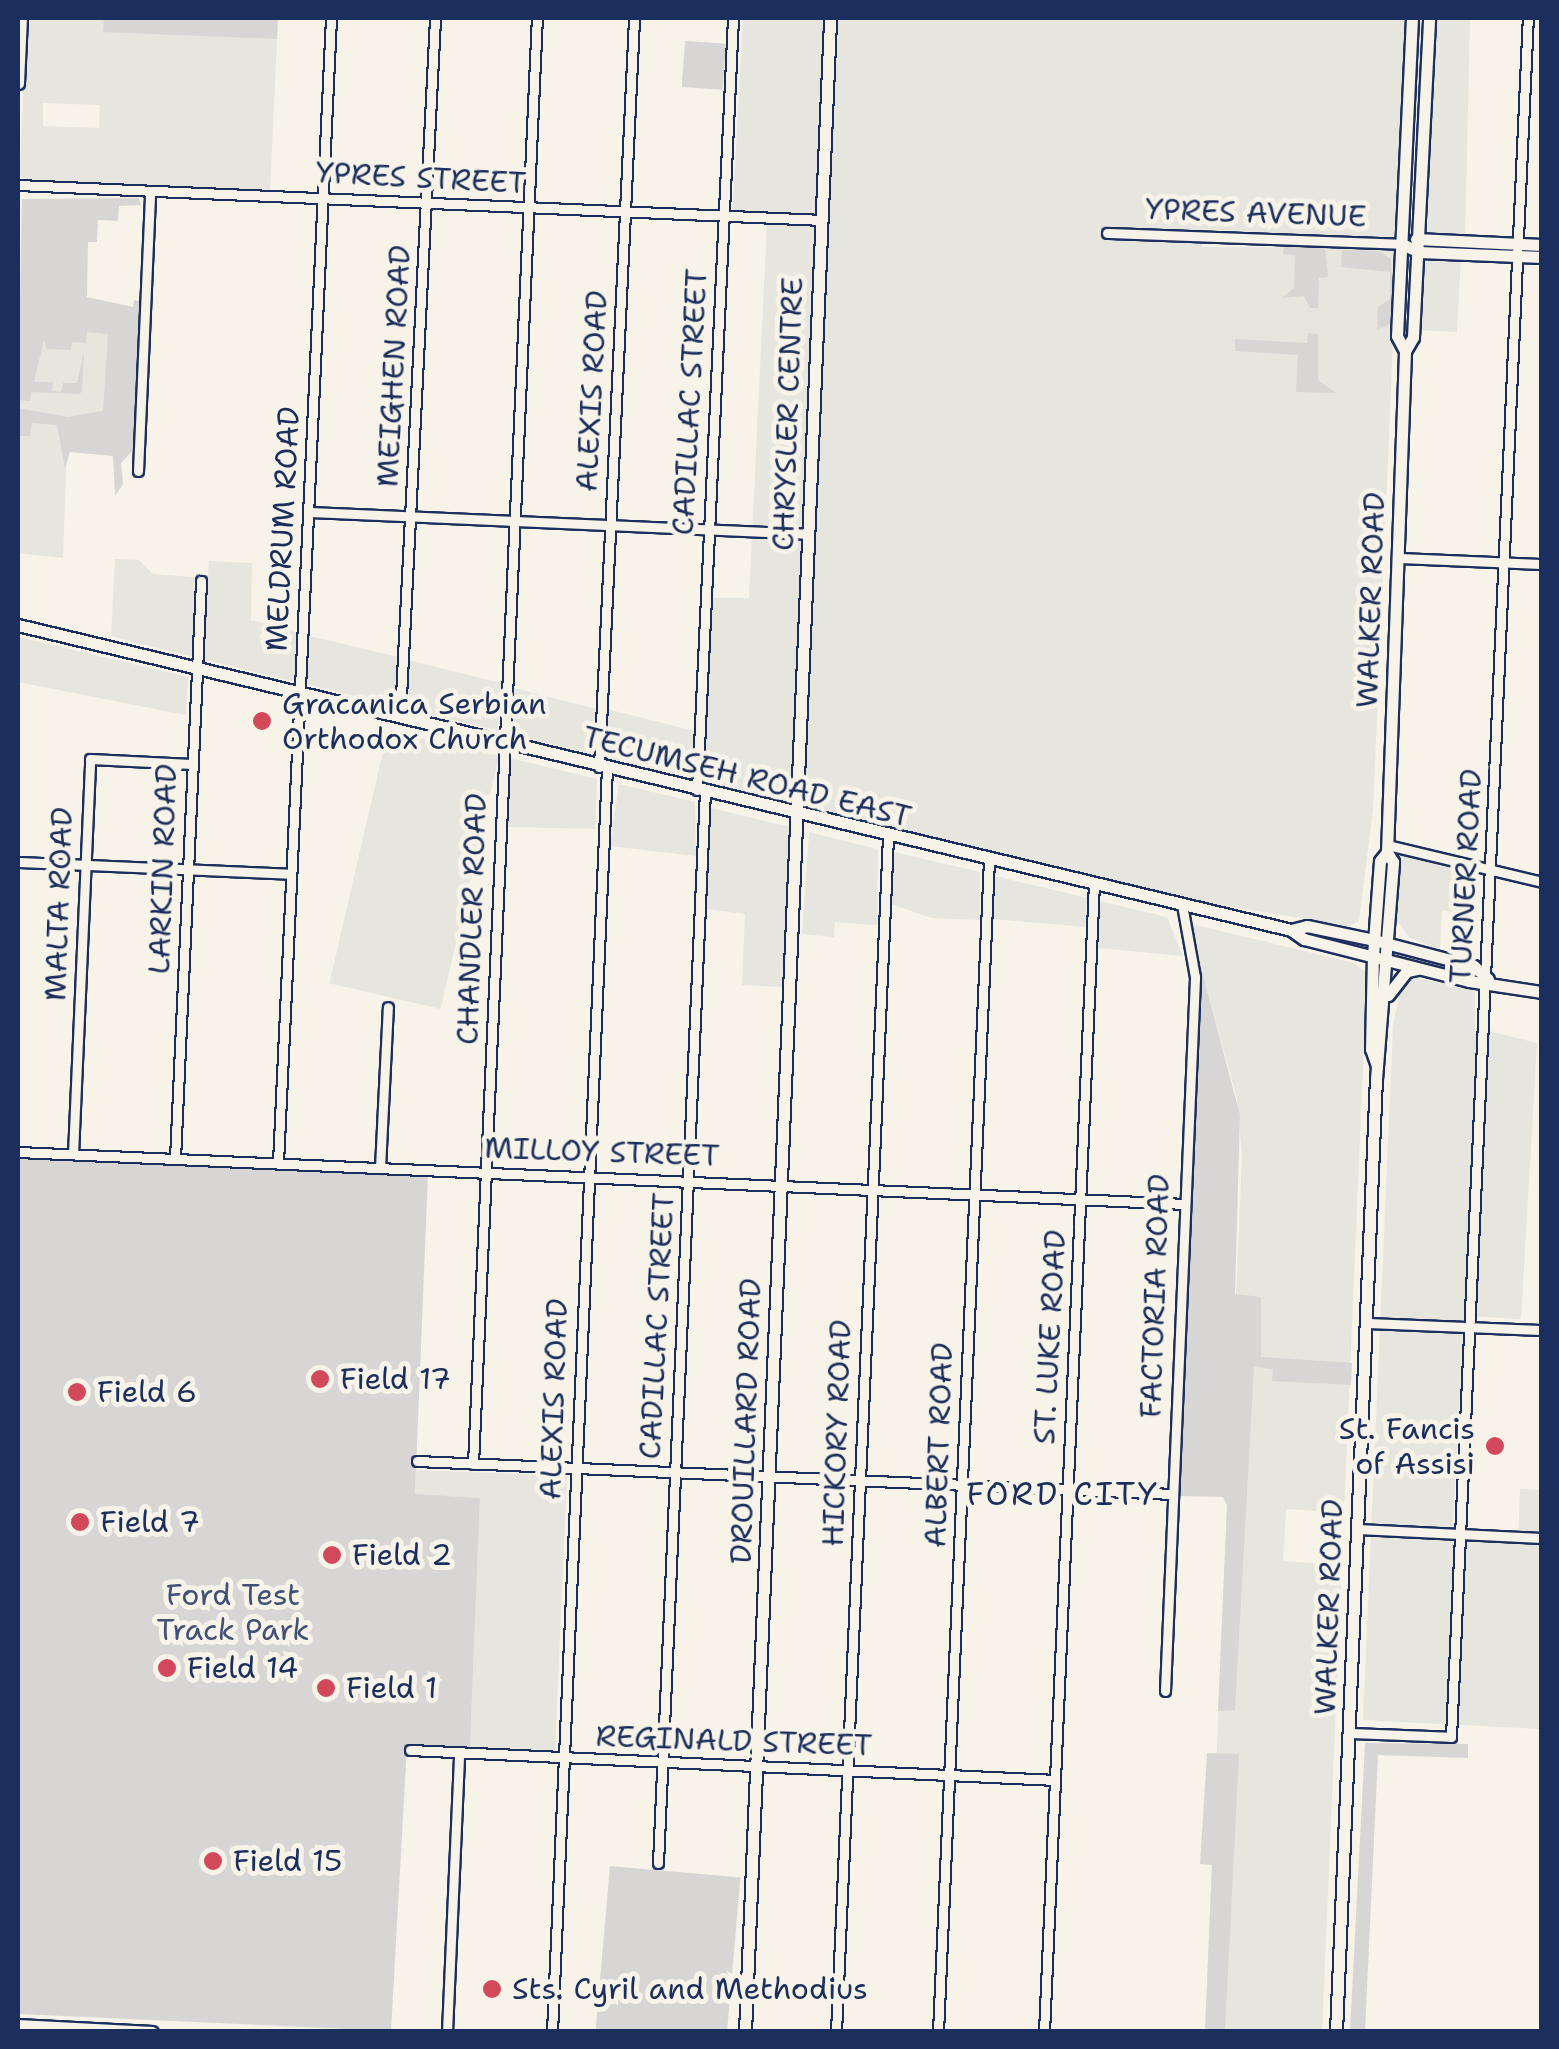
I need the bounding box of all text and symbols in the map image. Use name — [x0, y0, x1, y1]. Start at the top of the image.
street label: YPRES STREET — [315, 155, 527, 201]
street label: YPRES AVENUE — [1145, 191, 1367, 235]
street label: MEIGHEN ROAD — [370, 244, 418, 488]
street label: CADILLAC STREET — [665, 268, 715, 536]
street label: CHRYSLER CENTRE — [765, 276, 811, 552]
street label: ALEXIS ROAD — [569, 289, 615, 493]
street label: MELDRUM ROAD — [259, 406, 307, 652]
street label: WALKER ROAD — [1349, 491, 1393, 709]
place label: Gracanica Serbian Orthodox Church — [282, 686, 546, 756]
marker: Gracanica Serbian Orthodox Church — [251, 710, 273, 732]
street label: TECUMSEH ROAD EAST — [579, 719, 915, 835]
street label: LARKIN ROAD — [141, 763, 185, 975]
street label: TURNER ROAD — [1442, 768, 1490, 984]
street label: CHANDLER ROAD — [450, 792, 494, 1046]
street label: MALTA ROAD — [38, 806, 80, 1002]
street label: MILLOY STREET — [484, 1130, 720, 1174]
street label: FACTORIA ROAD — [1133, 1173, 1177, 1419]
street label: CADILLAC STREET — [632, 1192, 682, 1460]
street label: ST. LUKE ROAD — [1026, 1229, 1074, 1445]
street label: DROUILLARD ROAD — [723, 1277, 769, 1565]
street label: ALEXIS ROAD — [532, 1297, 576, 1501]
street label: HICKORY ROAD — [815, 1319, 859, 1547]
street label: ALBERT ROAD — [917, 1342, 961, 1548]
place label: Field 17 — [340, 1361, 451, 1397]
marker: Field 17 — [309, 1368, 331, 1390]
place label: Field 6 — [97, 1374, 197, 1410]
marker: Field 6 — [66, 1381, 88, 1403]
place label: St. Fancis of Assisi — [1339, 1411, 1475, 1482]
marker: St. Fancis of Assisi — [1484, 1435, 1506, 1457]
district label: FORD CITY — [966, 1475, 1160, 1513]
street label: WALKER ROAD — [1307, 1498, 1351, 1716]
place label: Field 7 — [100, 1504, 200, 1540]
marker: Field 7 — [69, 1511, 91, 1533]
place label: Field 2 — [352, 1537, 452, 1573]
marker: Field 2 — [321, 1544, 343, 1566]
park label: Ford Test Track Park — [157, 1577, 309, 1648]
place label: Field 14 — [187, 1650, 298, 1686]
marker: Field 14 — [156, 1657, 178, 1679]
place label: Field 1 — [346, 1670, 438, 1706]
marker: Field 1 — [315, 1677, 337, 1699]
street label: REGINALD STREET — [595, 1718, 873, 1764]
place label: Field 15 — [233, 1843, 343, 1879]
marker: Field 15 — [202, 1850, 224, 1872]
place label: Sts. Cyril and Methodius — [512, 1971, 868, 2007]
marker: Sts. Cyril and Methodius — [481, 1978, 503, 2000]

